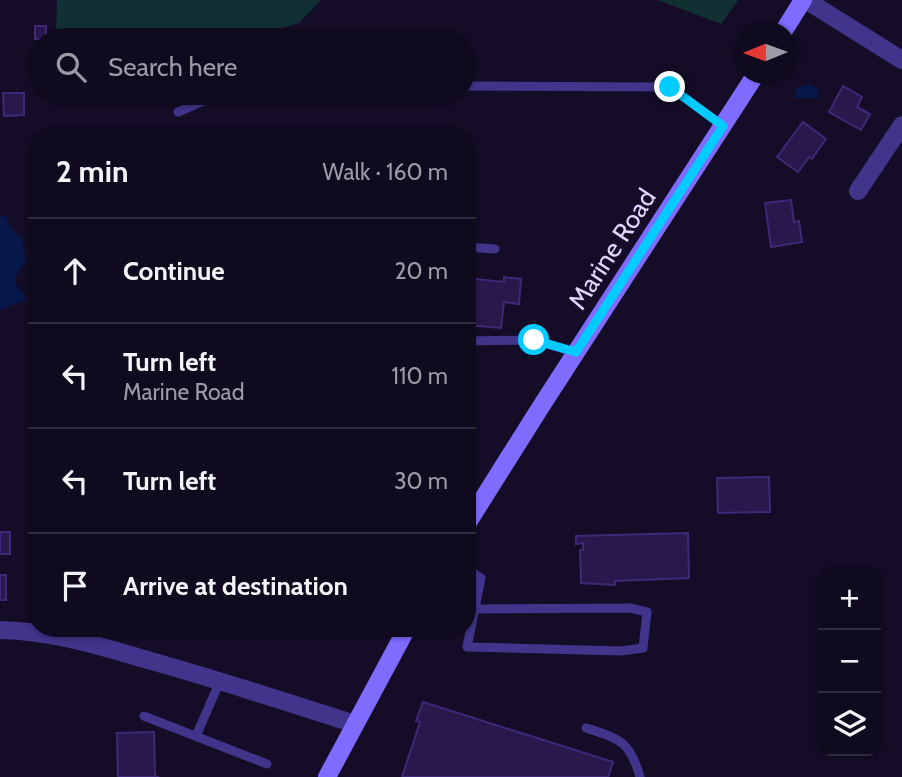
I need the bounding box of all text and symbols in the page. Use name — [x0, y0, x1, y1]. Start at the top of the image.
north arrow — [734, 21, 797, 84]
search box — [28, 28, 476, 105]
icon: search — [52, 48, 90, 86]
text: Search here — [108, 51, 237, 83]
route end — [654, 71, 685, 102]
text: 2 min — [56, 153, 128, 190]
text: Walk · 160 m — [323, 158, 448, 186]
street label: Marine Road — [561, 183, 663, 315]
icon: ahead — [56, 252, 94, 290]
text: Continue — [123, 255, 225, 287]
text: 20 m — [395, 257, 448, 285]
route start — [518, 324, 549, 355]
text: Turn left — [123, 346, 216, 378]
icon: left — [56, 357, 94, 395]
text: 110 m — [392, 362, 448, 390]
text: Marine Road — [123, 378, 244, 406]
icon: left — [56, 462, 94, 500]
text: Turn left — [123, 465, 216, 497]
text: 30 m — [394, 467, 448, 495]
icon: arrive — [56, 567, 94, 605]
map controls — [818, 567, 881, 756]
button: + — [818, 567, 881, 630]
text: Arrive at destination — [123, 570, 348, 602]
button: − — [818, 630, 881, 693]
button: layers — [818, 693, 881, 756]

